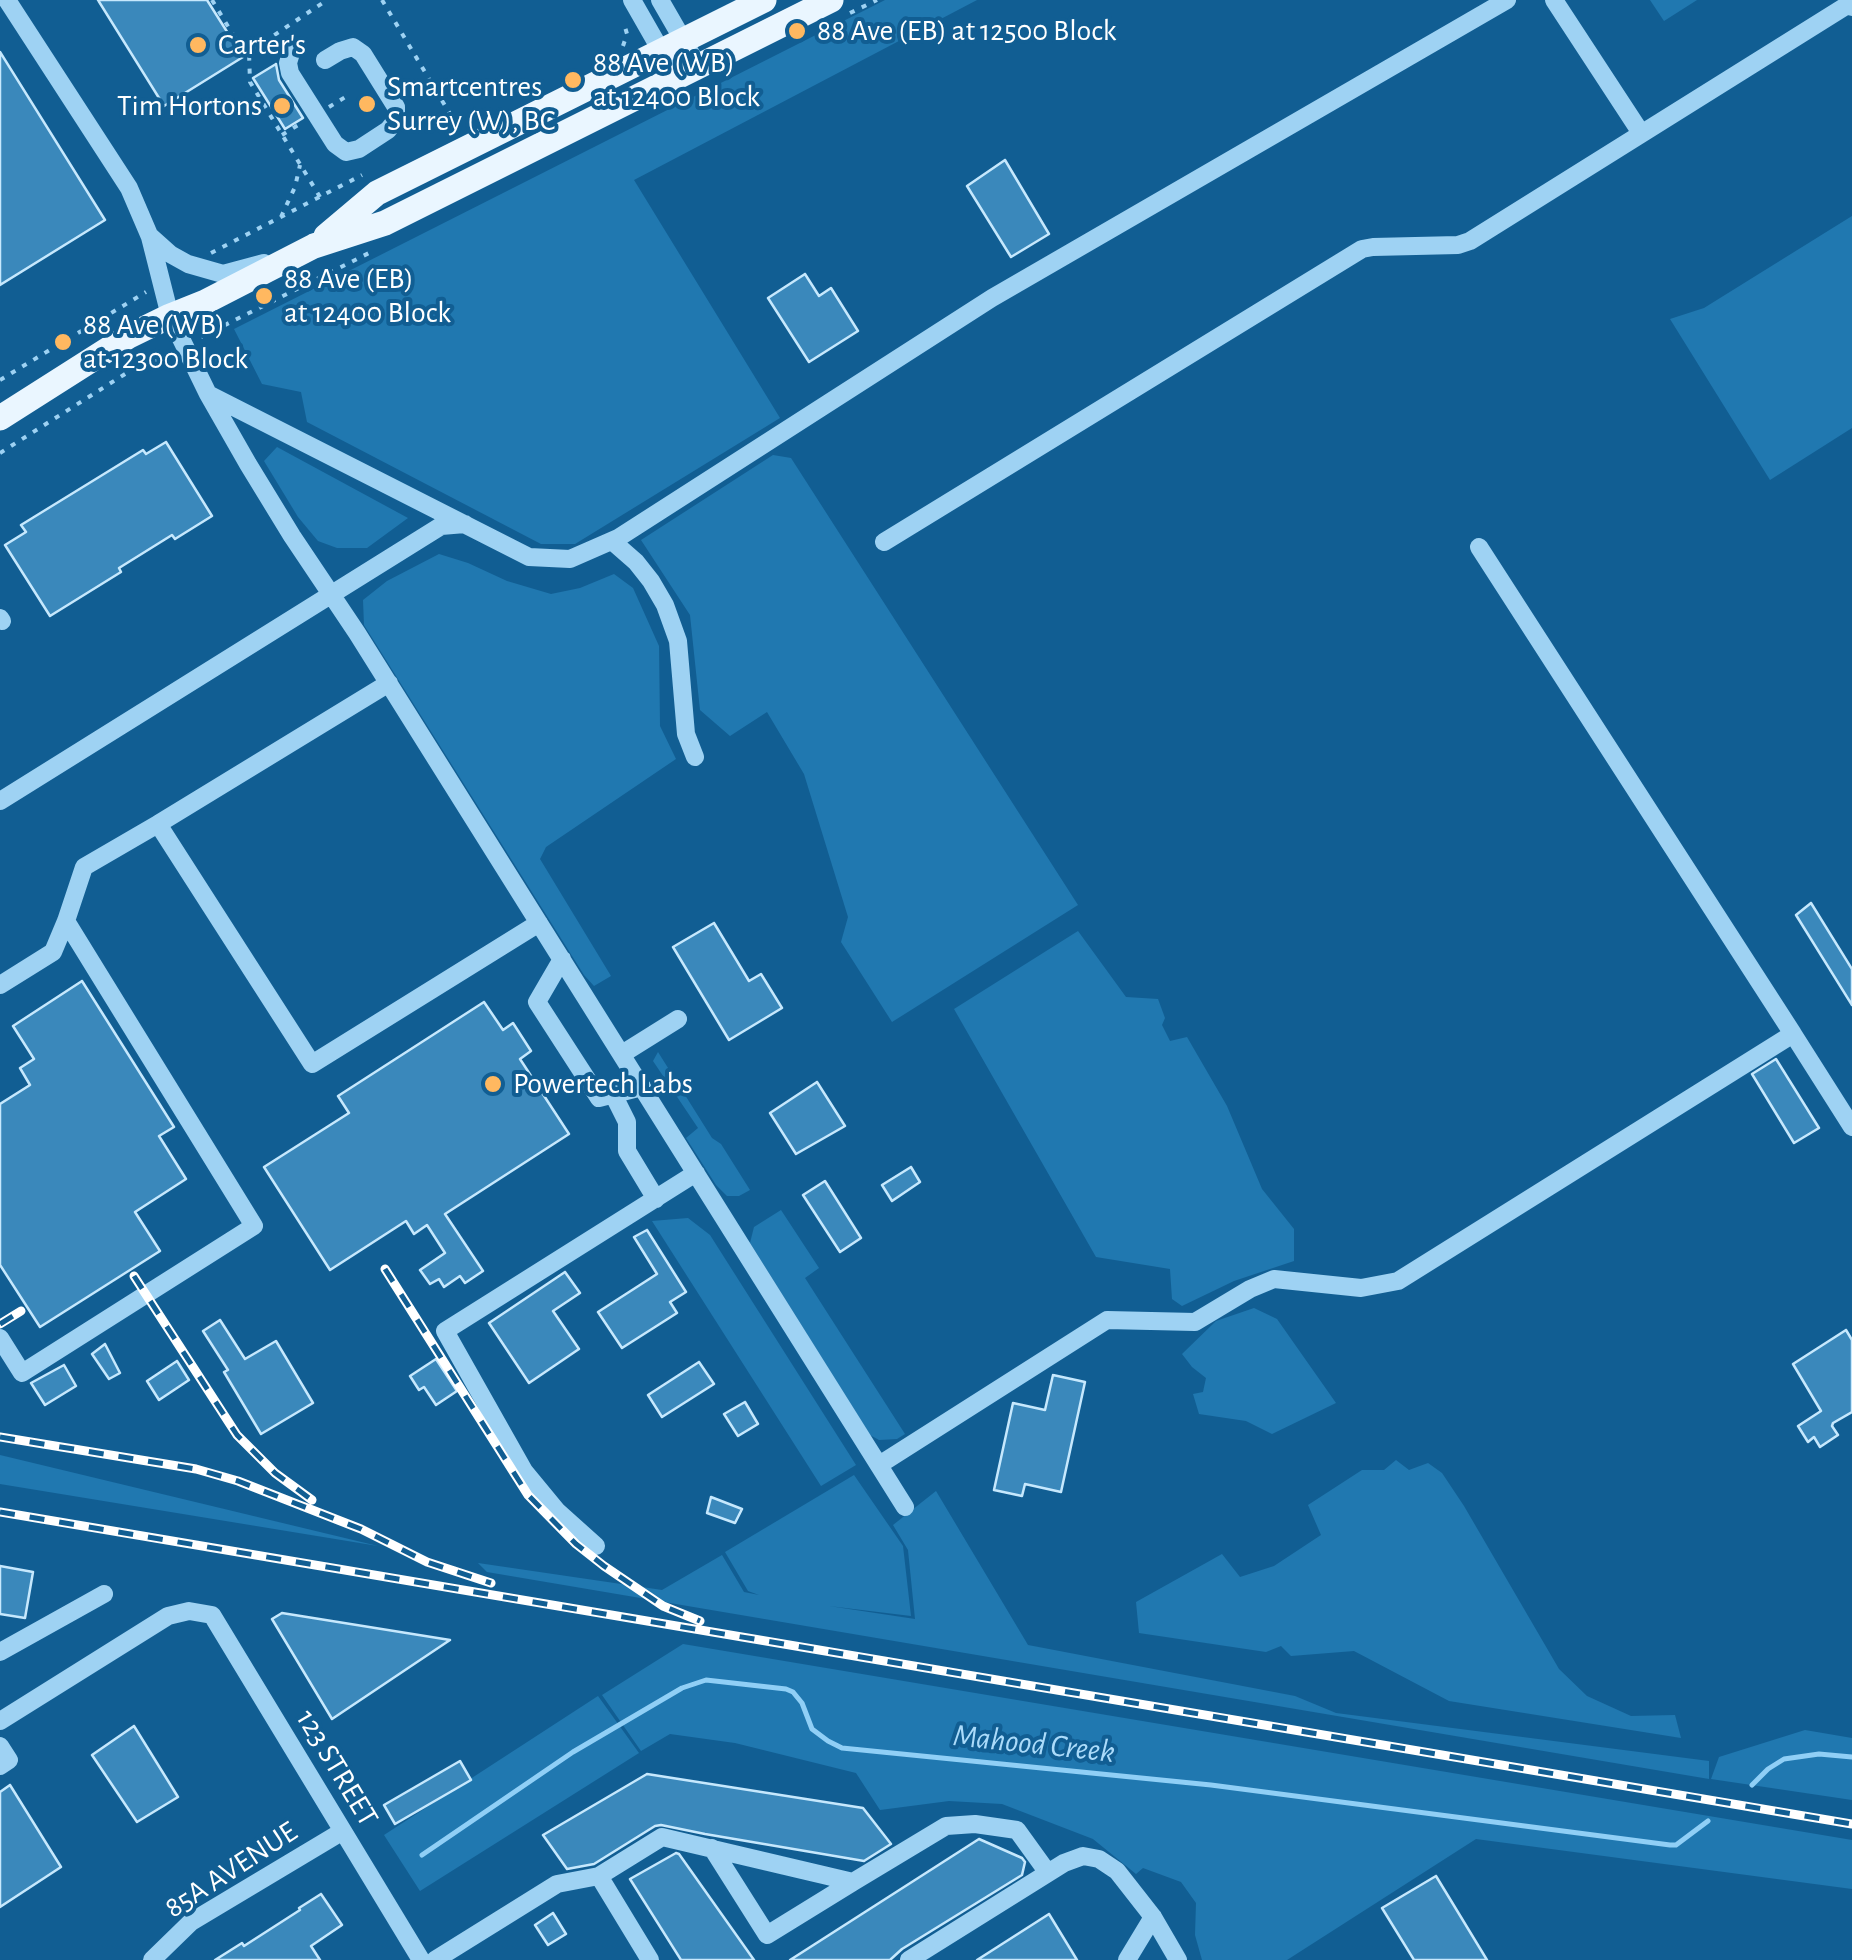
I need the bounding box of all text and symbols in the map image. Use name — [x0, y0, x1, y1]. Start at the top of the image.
place label: 88 Ave (EB) at 12500 Block — [817, 13, 1117, 49]
marker: 88 Ave (EB) at 12500 Block — [786, 20, 808, 42]
place label: Carter's — [218, 27, 306, 63]
marker: Carter's — [187, 34, 209, 56]
place label: 88 Ave (WB) at 12400 Block — [593, 45, 760, 116]
place label: Smartcentres Surrey (W), BC — [387, 69, 555, 140]
marker: 88 Ave (WB) at 12400 Block — [562, 69, 584, 91]
place label: Tim Hortons — [117, 88, 262, 124]
marker: Smartcentres Surrey (W), BC — [356, 93, 378, 115]
marker: Tim Hortons — [271, 95, 293, 117]
place label: 88 Ave (EB) at 12400 Block — [284, 261, 451, 332]
marker: 88 Ave (EB) at 12400 Block — [253, 285, 275, 307]
place label: 88 Ave (WB) at 12300 Block — [83, 307, 248, 378]
marker: 88 Ave (WB) at 12300 Block — [52, 331, 74, 353]
place label: Powertech Labs — [513, 1066, 693, 1102]
marker: Powertech Labs — [482, 1073, 504, 1095]
street label: 123 STREET — [288, 1703, 386, 1833]
water label: Mahood Creek — [951, 1716, 1117, 1772]
street label: 85A AVENUE — [158, 1814, 304, 1926]

